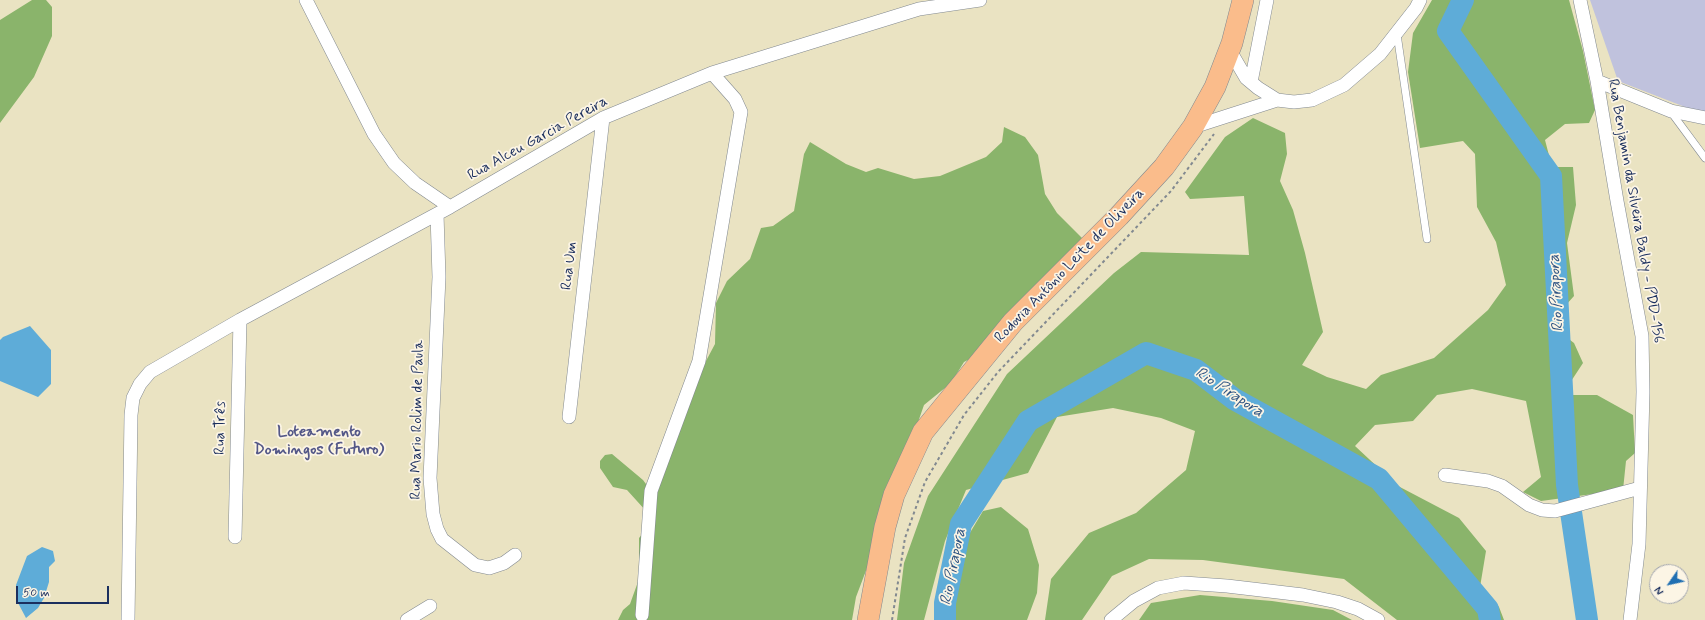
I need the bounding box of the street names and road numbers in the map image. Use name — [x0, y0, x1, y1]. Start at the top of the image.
street label: Rua Benjamin da Silveira Baldy - PDD-156 — [1603, 78, 1667, 344]
street label: Rua Alceu Garcia Pereira — [465, 93, 611, 185]
street label: Rodovia Antônio Leite de Oliveira — [991, 185, 1149, 347]
street label: Rua Um — [558, 241, 582, 291]
street label: Rua Mario Rolim de Paula — [408, 340, 428, 500]
street label: Rua Três — [212, 401, 230, 455]

